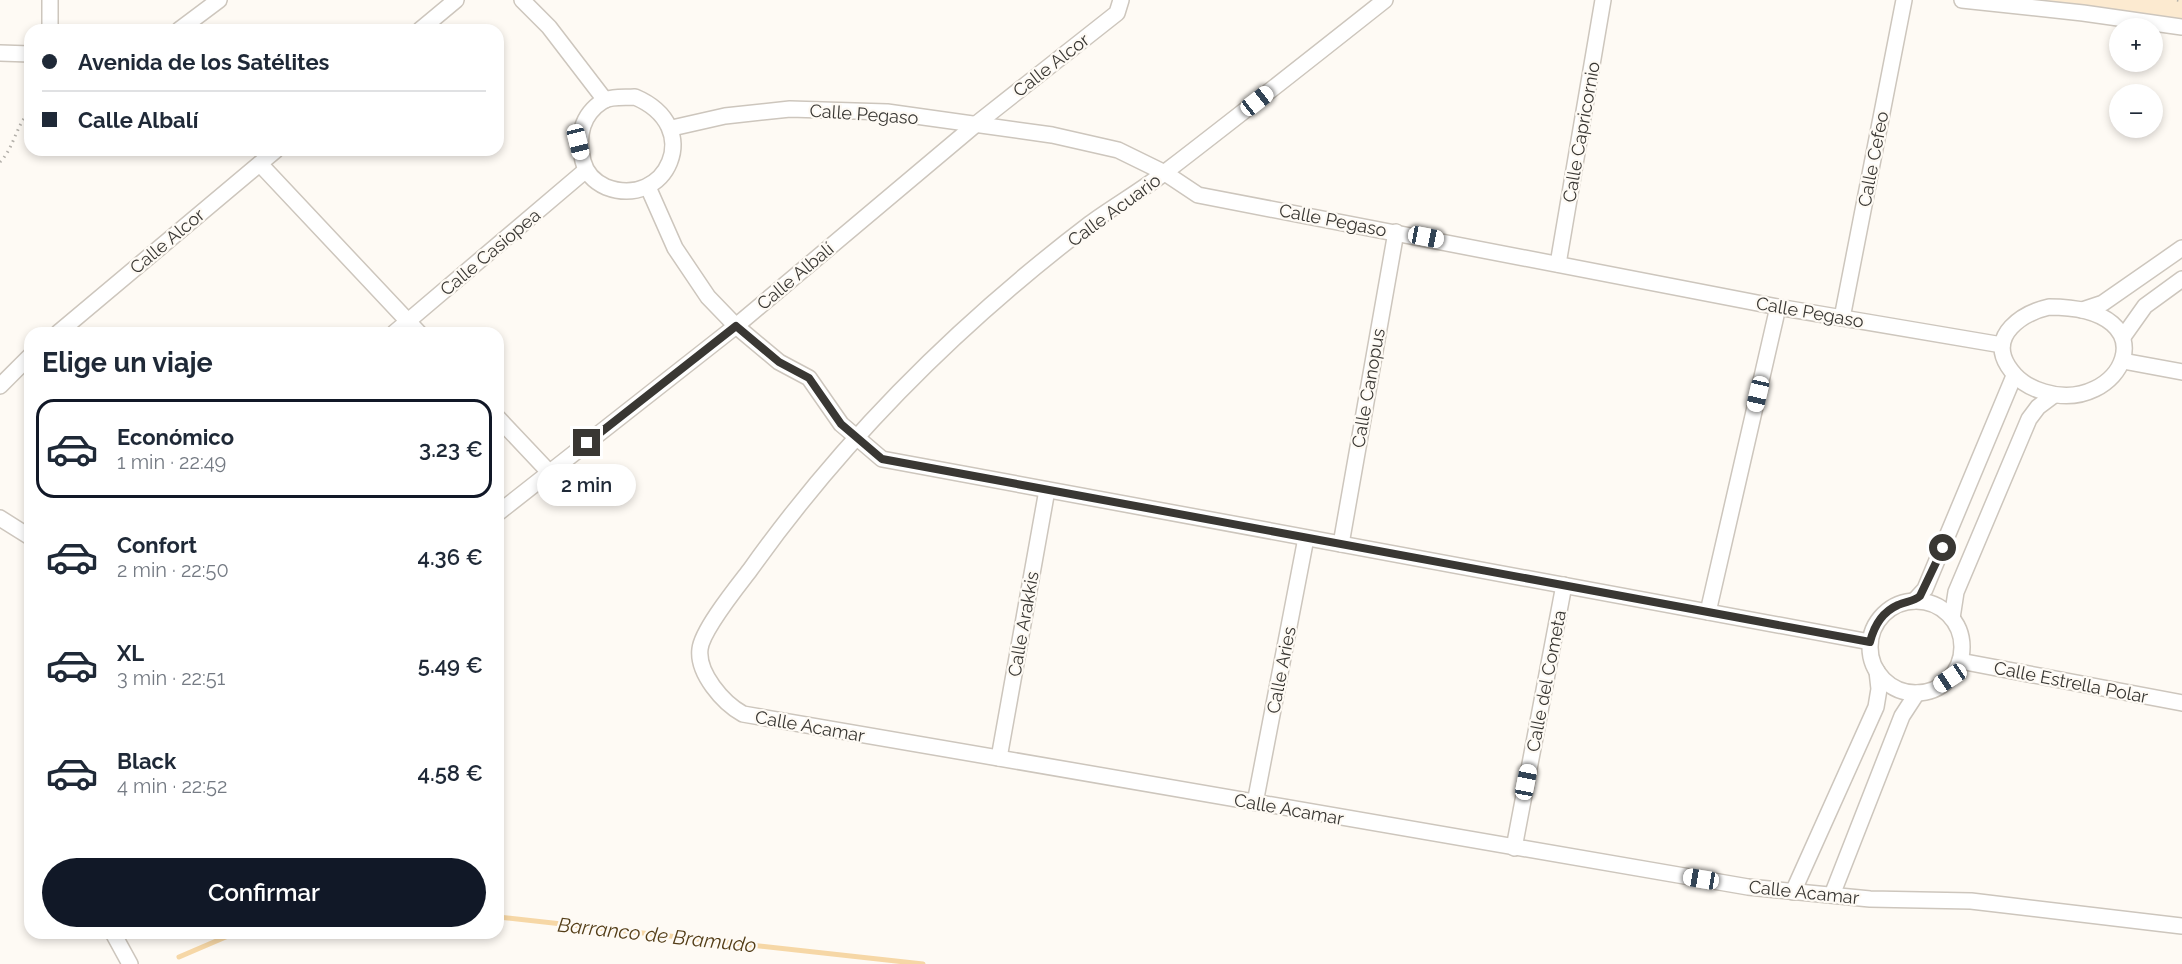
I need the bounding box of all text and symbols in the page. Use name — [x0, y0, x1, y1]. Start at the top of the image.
map controls — [2109, 18, 2163, 138]
button: + — [2109, 18, 2163, 72]
street label: Calle Alcor — [1009, 28, 1094, 101]
text: Avenida de los Satélites — [78, 49, 329, 75]
street label: Calle Capricornio — [1558, 60, 1604, 204]
car — [1237, 83, 1277, 119]
button: − — [2109, 84, 2163, 138]
street label: Calle Pegaso — [809, 100, 919, 128]
text: Calle Albalí — [78, 107, 198, 133]
street label: Calle Cefeo — [1853, 109, 1893, 209]
car — [565, 122, 591, 162]
street label: Calle Acuario — [1063, 169, 1165, 251]
street label: Calle Pegaso — [1277, 199, 1389, 241]
street label: Calle Alcor — [126, 203, 209, 278]
street label: Calle Casiopea — [436, 204, 544, 300]
car — [1407, 225, 1445, 249]
street label: Calle Albalí — [752, 238, 838, 314]
street label: Calle Pegaso — [1754, 292, 1866, 332]
street label: Calle Canopus — [1347, 326, 1389, 449]
text: Elige un viaje — [42, 347, 213, 378]
car — [1745, 374, 1771, 414]
icon: car — [45, 422, 99, 476]
text: Económico — [117, 424, 234, 450]
route end — [573, 429, 600, 456]
text: 3.23 € — [419, 436, 483, 462]
text: 1 min · 22:49 — [117, 450, 226, 474]
callout: 2 min — [538, 464, 636, 506]
text: 2 min — [561, 473, 612, 497]
icon: car — [45, 530, 99, 584]
text: Confort — [117, 532, 197, 558]
route start — [1929, 534, 1956, 561]
text: 4.36 € — [418, 544, 483, 570]
text: 2 min · 22:50 — [117, 558, 229, 582]
street label: Calle Arakkis — [1003, 569, 1043, 678]
street label: Calle del Cometa — [1522, 608, 1570, 754]
street label: Calle Aries — [1262, 624, 1300, 715]
icon: car — [45, 638, 99, 692]
text: XL — [117, 640, 144, 666]
text: 5.49 € — [418, 652, 483, 678]
street label: Calle Estrella Polar — [1992, 657, 2150, 707]
car — [1930, 660, 1970, 696]
text: 3 min · 22:51 — [117, 666, 225, 690]
street label: Calle Acamar — [754, 706, 867, 746]
icon: car — [45, 746, 99, 800]
text: Black — [117, 748, 176, 774]
text: 4.58 € — [418, 760, 483, 786]
car — [1514, 763, 1538, 801]
text: 4 min · 22:52 — [117, 774, 227, 798]
street label: Calle Acamar — [1233, 789, 1346, 829]
button: Confirmar — [42, 858, 486, 927]
car — [1682, 867, 1720, 891]
street label: Calle Acamar — [1748, 876, 1861, 908]
water label: Barranco de Bramudo — [556, 913, 758, 957]

